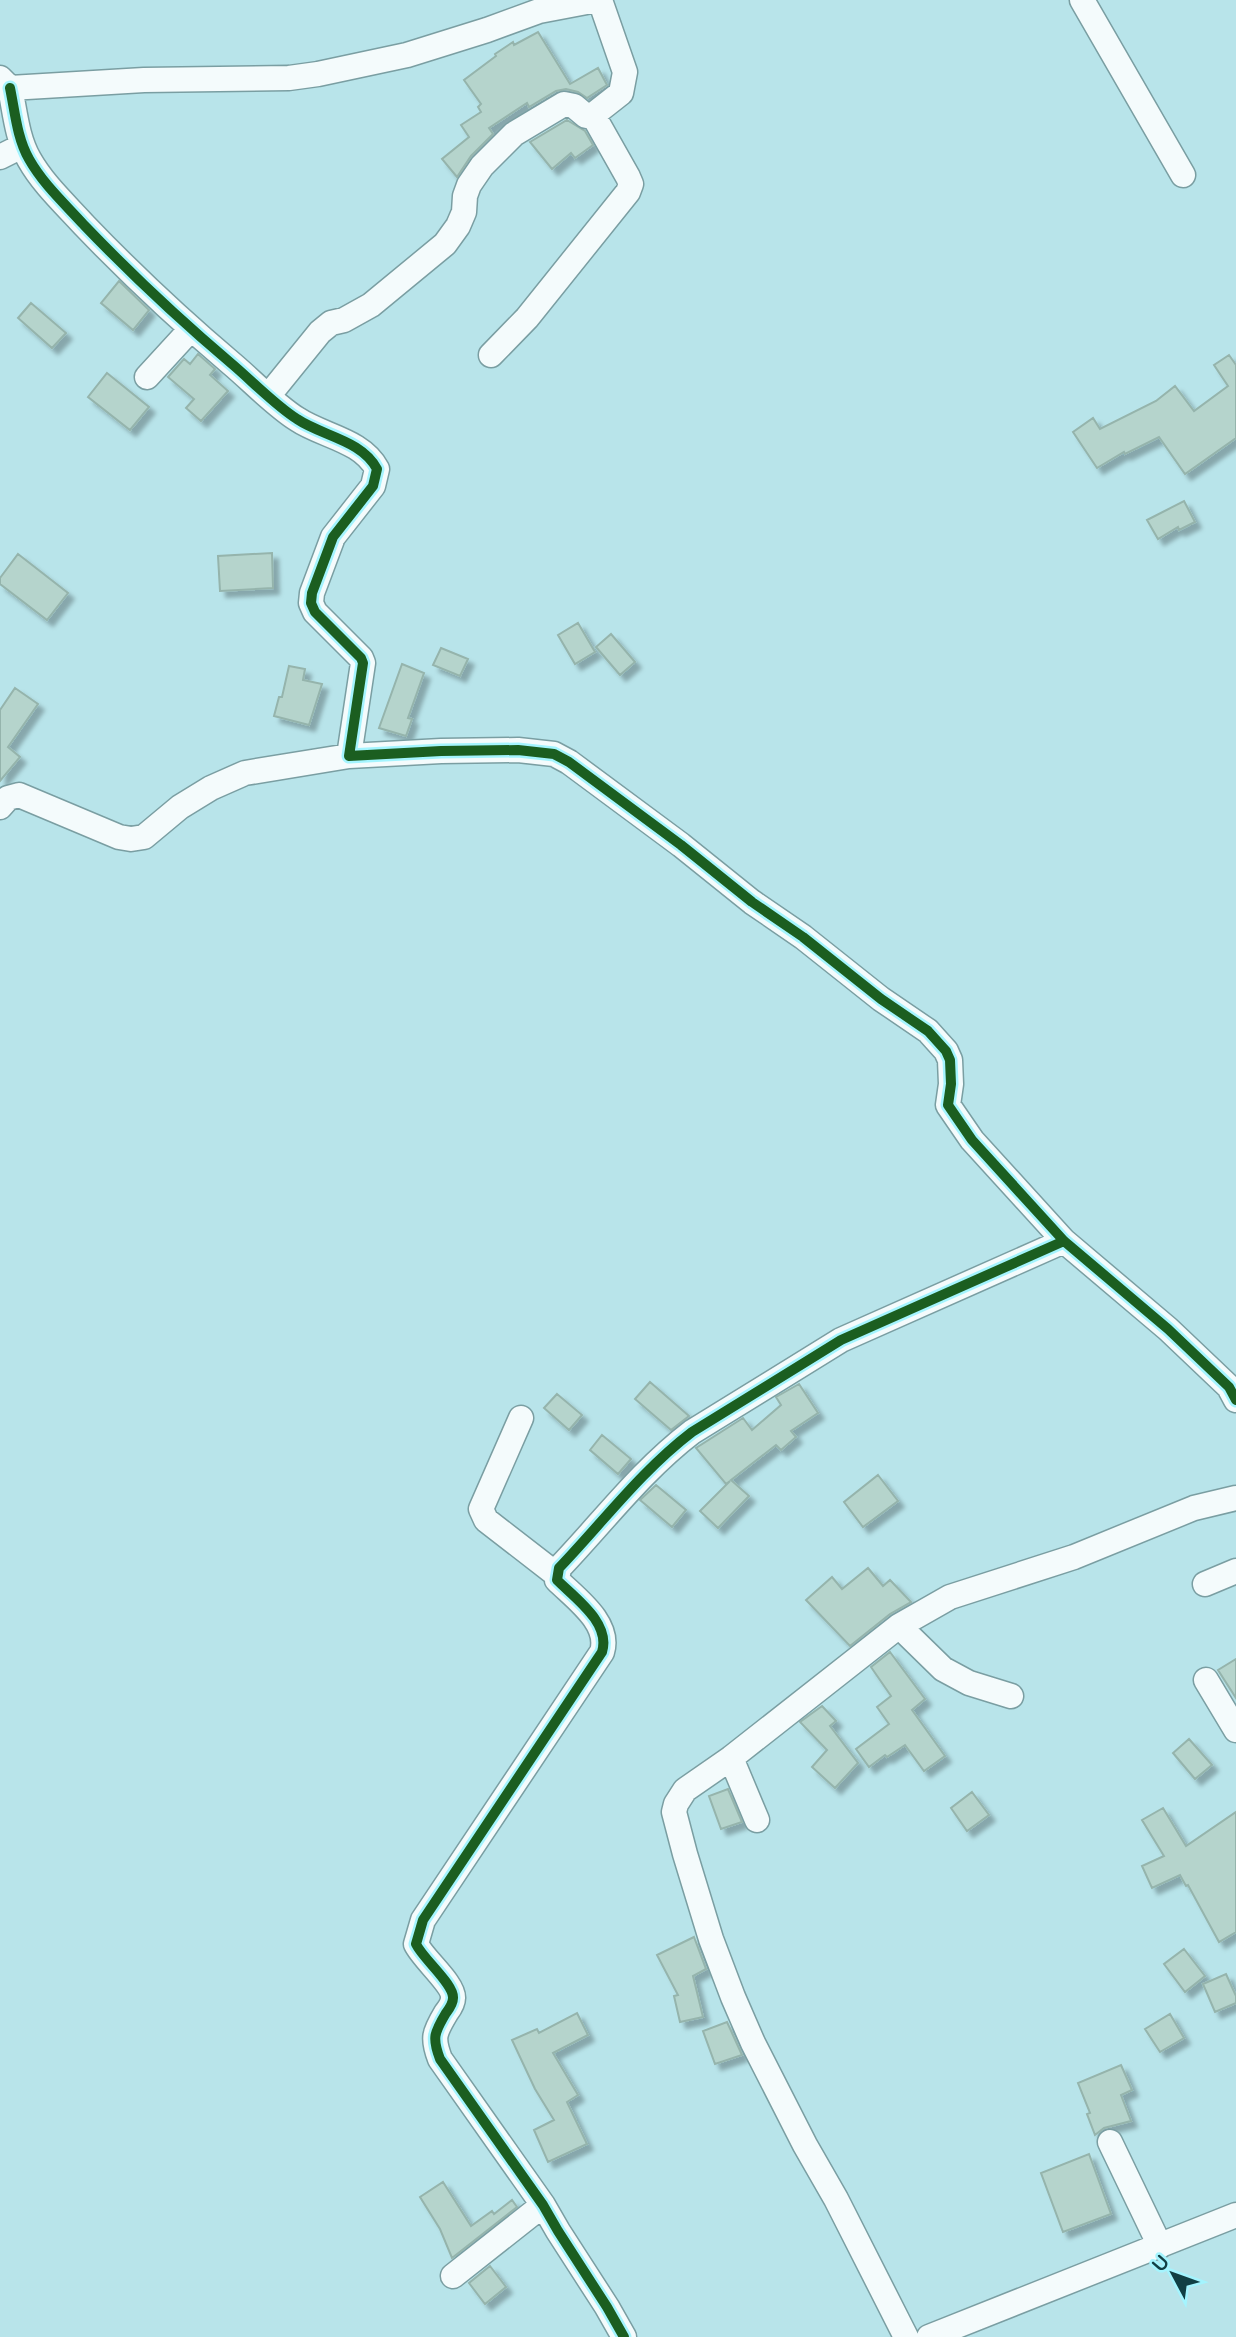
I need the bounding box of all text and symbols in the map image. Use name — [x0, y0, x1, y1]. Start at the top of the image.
north arrow — [1138, 2239, 1208, 2309]
text: U — [1148, 2251, 1174, 2276]

